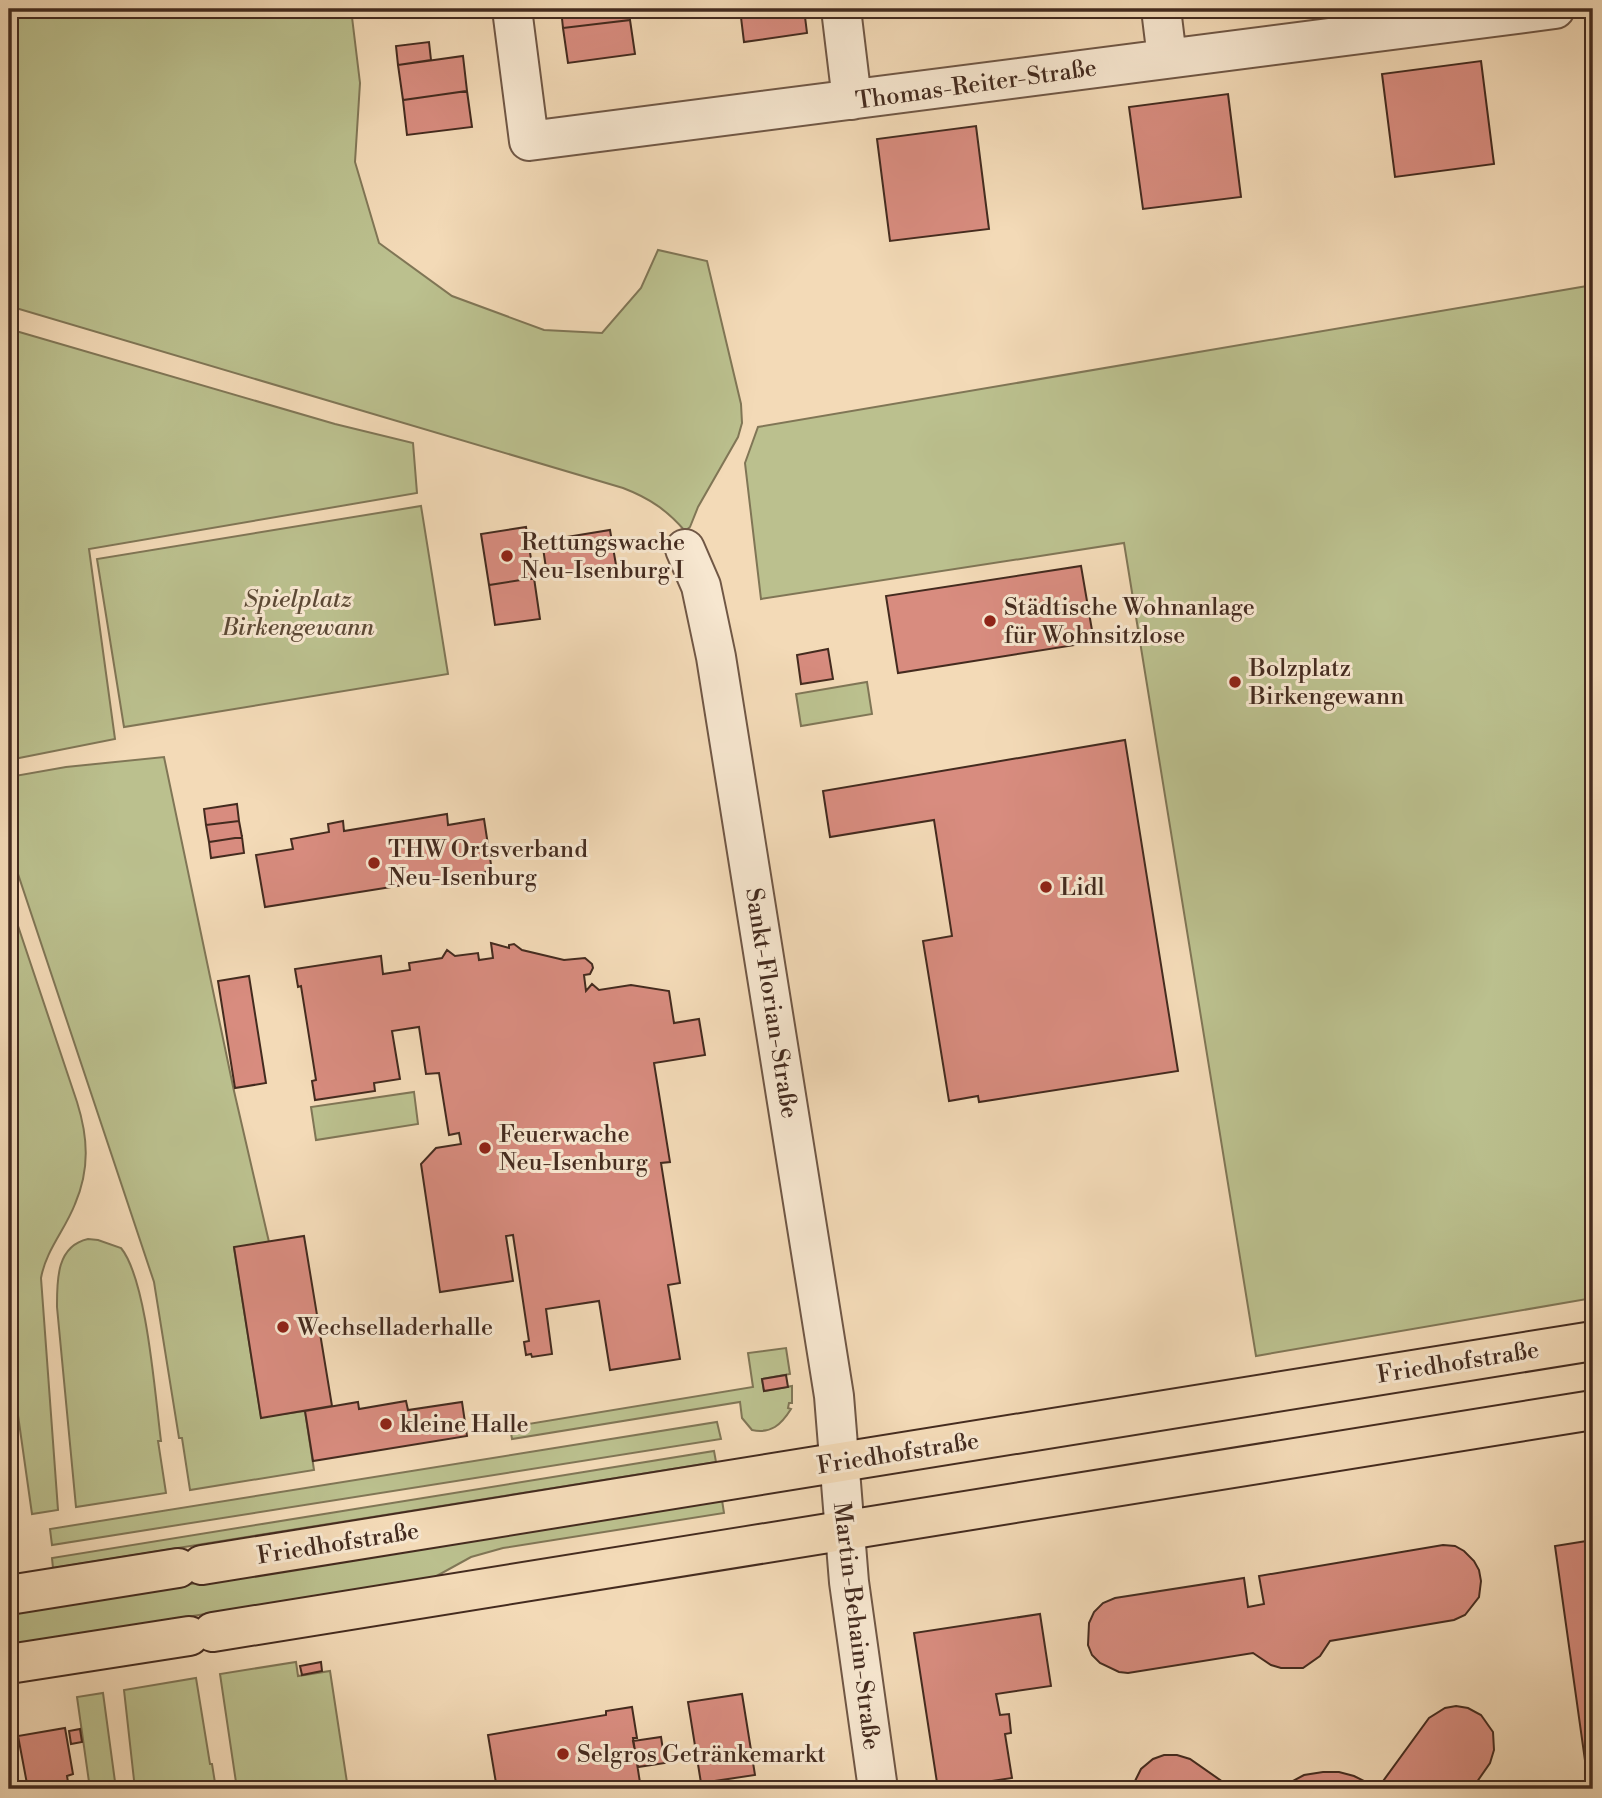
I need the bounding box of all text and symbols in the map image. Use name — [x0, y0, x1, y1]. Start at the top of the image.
street label: Thomas-Reiter-Straße — [854, 53, 1099, 117]
place label: Rettungswache Neu-Isenburg I — [521, 528, 685, 586]
marker: Rettungswache Neu-Isenburg I — [499, 548, 515, 564]
park label: Spielplatz Birkengewann — [221, 585, 375, 643]
place label: Städtische Wohnanlage für Wohnsitzlose — [1004, 593, 1255, 651]
marker: Städtische Wohnanlage für Wohnsitzlose — [982, 613, 998, 629]
place label: Bolzplatz Birkengewann — [1248, 654, 1404, 712]
marker: Bolzplatz Birkengewann — [1227, 674, 1243, 690]
place label: THW Ortsverband Neu-Isenburg — [388, 835, 588, 893]
marker: THW Ortsverband Neu-Isenburg — [366, 855, 382, 871]
place label: Lidl — [1060, 873, 1105, 903]
marker: Lidl — [1038, 879, 1054, 895]
street label: Sankt-Florian-Straße — [738, 886, 804, 1120]
place label: Feuerwache Neu-Isenburg — [499, 1120, 648, 1178]
marker: Feuerwache Neu-Isenburg — [477, 1140, 493, 1156]
place label: Wechselladerhalle — [296, 1313, 493, 1343]
marker: Wechselladerhalle — [275, 1319, 291, 1335]
street label: Friedhofstraße — [1375, 1335, 1541, 1391]
place label: kleine Halle — [400, 1410, 529, 1440]
marker: kleine Halle — [378, 1416, 394, 1432]
street label: Friedhofstraße — [815, 1426, 981, 1482]
street label: Martin-Behaim-Straße — [826, 1501, 886, 1752]
street label: Friedhofstraße — [255, 1516, 421, 1572]
place label: Selgros Getränkemarkt — [577, 1740, 826, 1770]
marker: Selgros Getränkemarkt — [555, 1746, 571, 1762]

